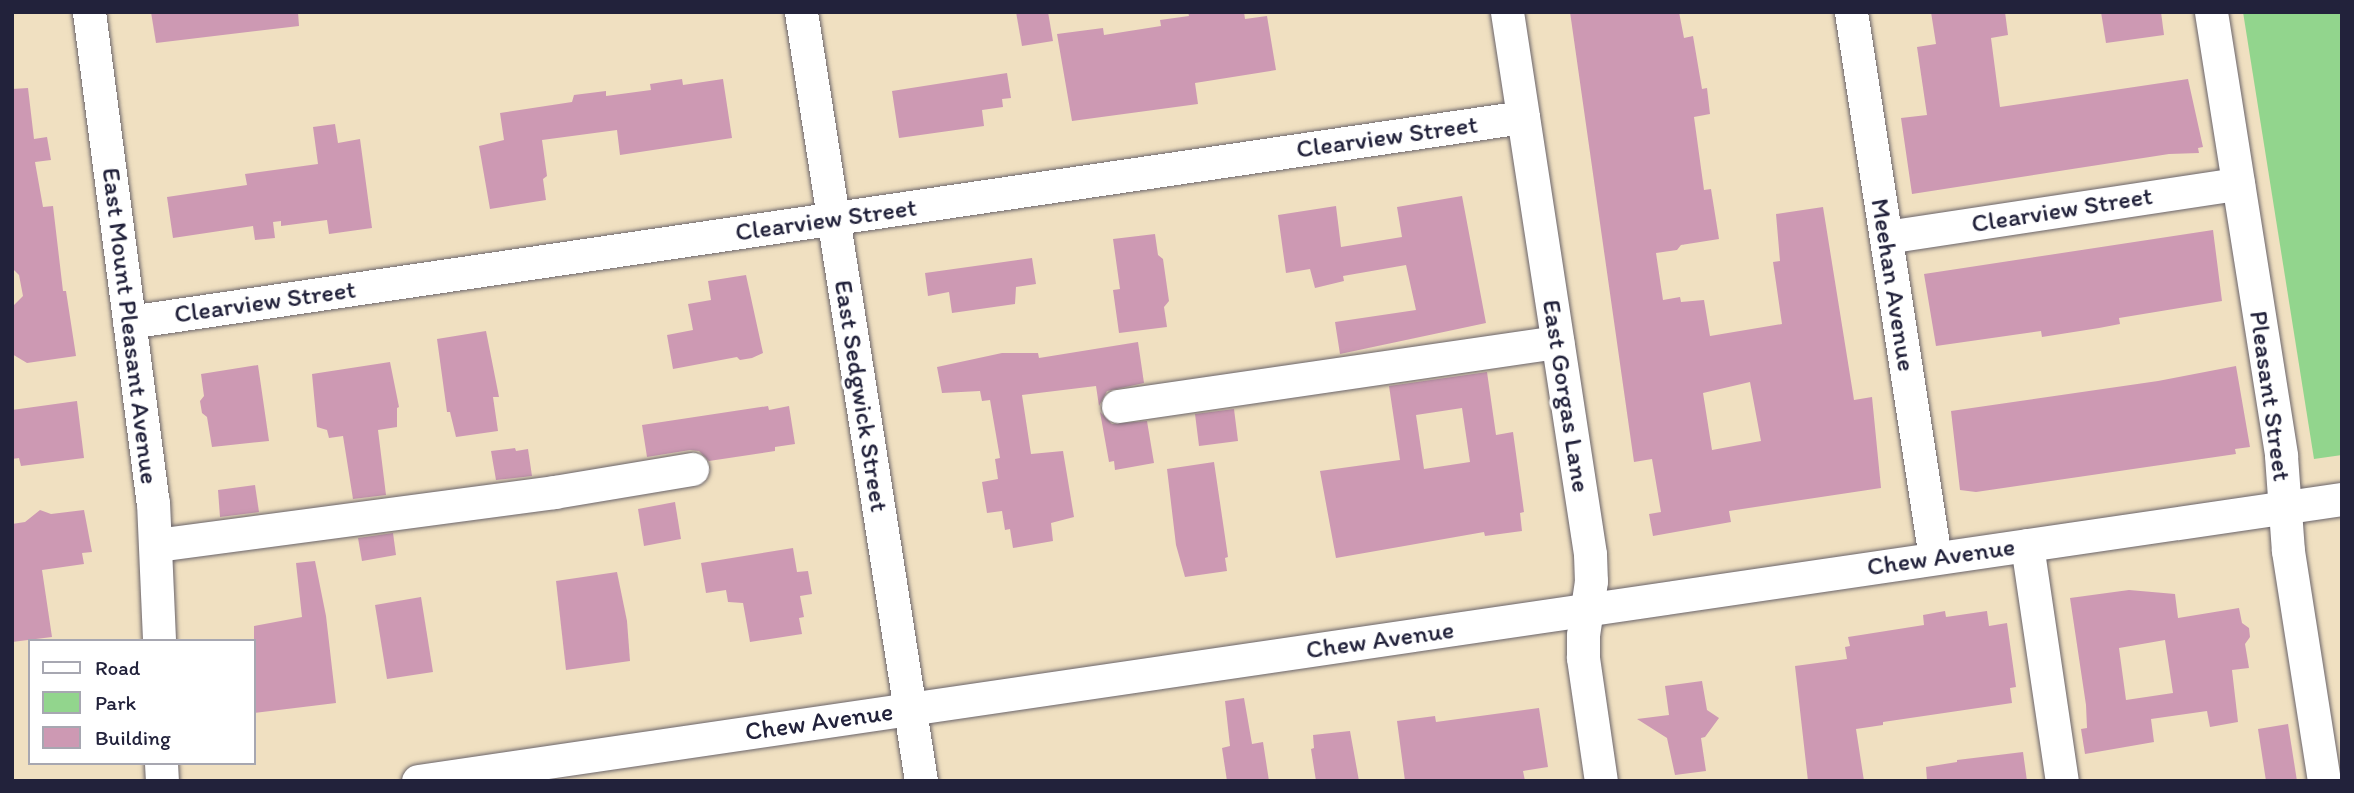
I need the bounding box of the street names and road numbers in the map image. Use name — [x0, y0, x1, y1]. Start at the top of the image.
street label: Clearview Street — [1295, 109, 1479, 165]
street label: East Mount Pleasant Avenue — [95, 167, 165, 485]
street label: Clearview Street — [1969, 180, 2155, 240]
street label: Clearview Street — [734, 192, 918, 248]
street label: Meehan Avenue — [1864, 197, 1922, 373]
street label: Clearview Street — [173, 274, 357, 330]
street label: East Sedgwick Street — [827, 278, 895, 514]
street label: East Gorgas Lane — [1535, 298, 1597, 494]
street label: Pleasant Street — [2243, 309, 2297, 483]
street label: Chew Avenue — [1866, 531, 2016, 583]
street label: Chew Avenue — [1305, 614, 1455, 666]
street label: Chew Avenue — [744, 696, 894, 748]

